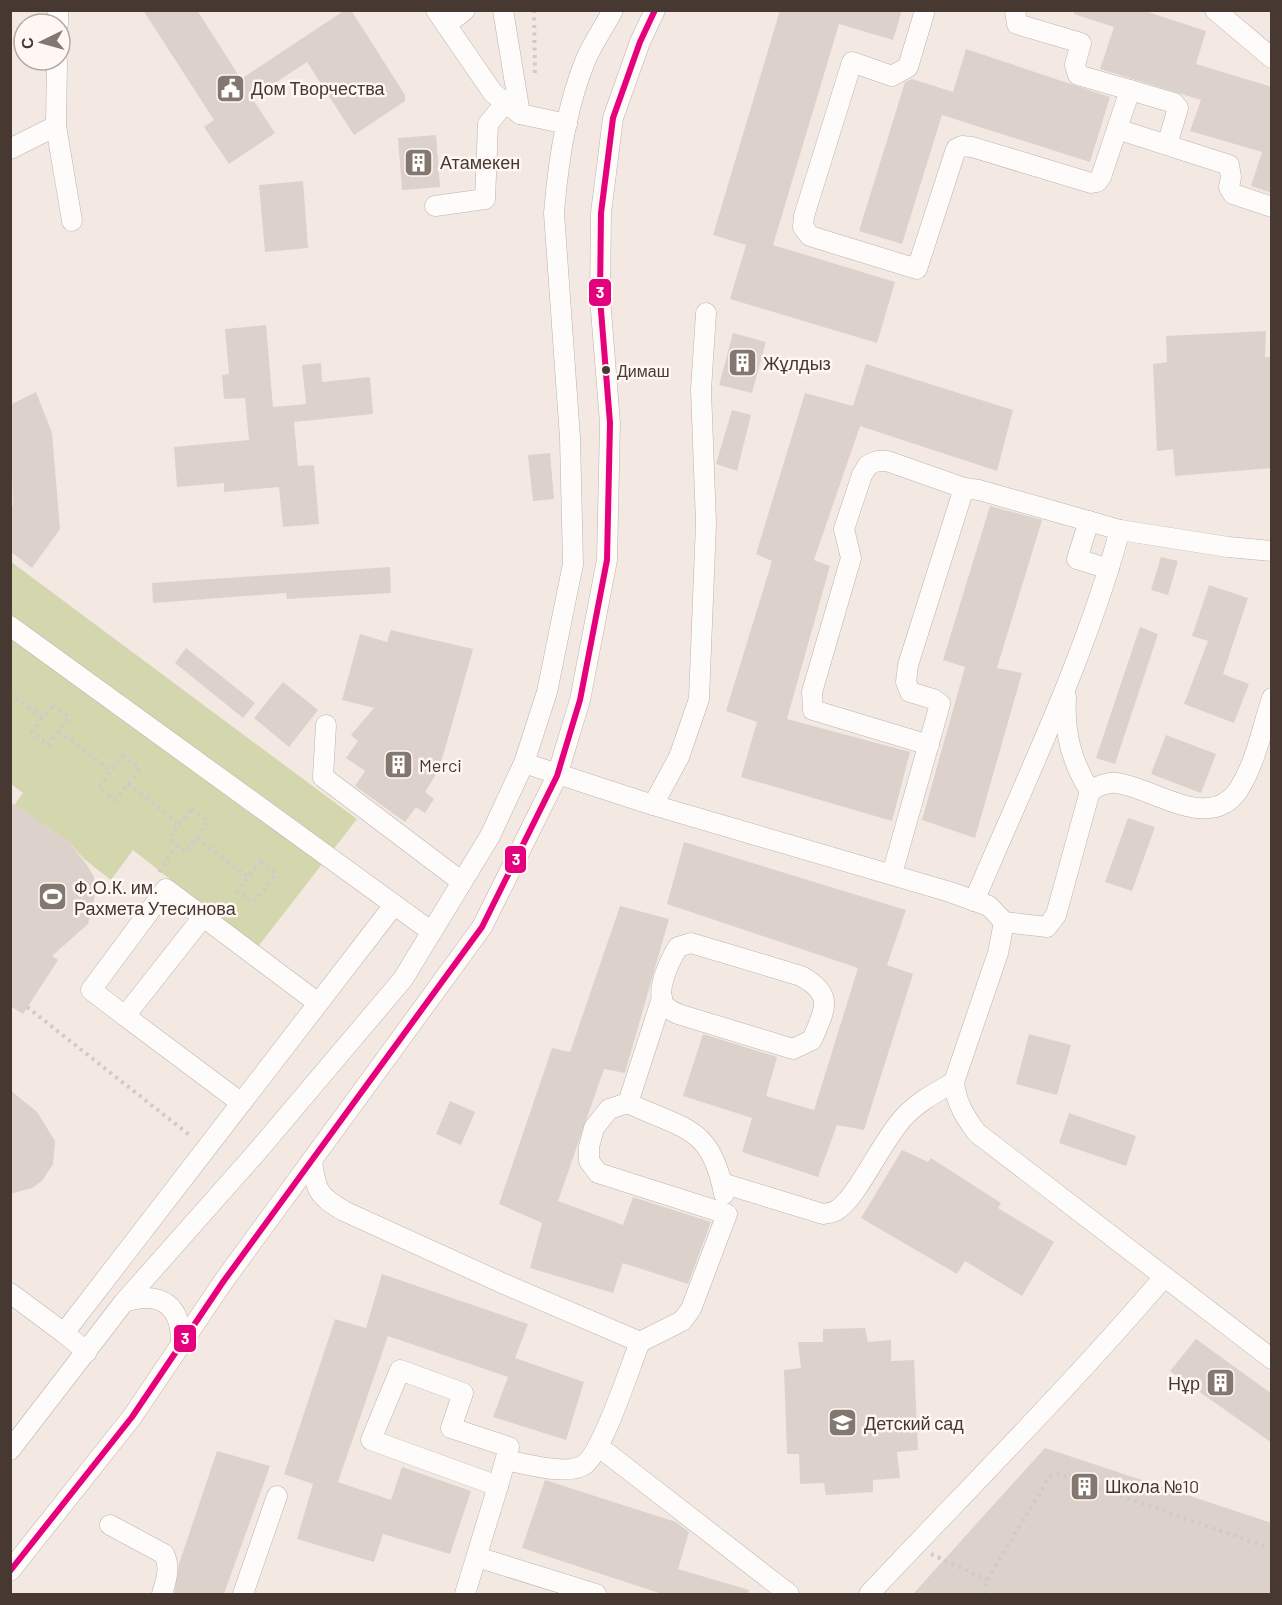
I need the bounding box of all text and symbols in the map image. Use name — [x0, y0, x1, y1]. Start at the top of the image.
north arrow — [12, 12, 72, 72]
text: С — [17, 36, 37, 50]
public building icon: Дом Творчества — [214, 72, 246, 104]
place label: Дом Творчества — [251, 77, 386, 99]
building icon: Атамекен — [403, 146, 435, 178]
place label: Атамекен — [440, 151, 520, 173]
line badge: 3 — [588, 278, 612, 307]
text: 3 — [596, 282, 604, 301]
building icon: Жұлдыз — [726, 347, 758, 379]
place label: Жұлдыз — [763, 352, 831, 374]
place label: Димаш — [617, 361, 670, 380]
marker: Димаш — [600, 364, 612, 376]
building icon: Merci — [382, 749, 414, 781]
place label: Merci — [419, 754, 462, 776]
line badge: 3 — [504, 845, 527, 874]
text: 3 — [512, 849, 520, 868]
place label: Ф.О.К. им. Рахмета Утесинова — [74, 876, 237, 919]
sports icon: Ф.О.К. им. Рахмета Утесинова — [37, 881, 69, 913]
line badge: 3 — [173, 1324, 197, 1353]
text: 3 — [181, 1328, 189, 1347]
building icon: Нұр — [1205, 1367, 1237, 1399]
place label: Нұр — [1168, 1372, 1200, 1394]
school or university icon: Детский сад — [827, 1407, 859, 1439]
place label: Детский сад — [864, 1412, 964, 1434]
building icon: Школа №10 — [1068, 1470, 1100, 1502]
place label: Школа №10 — [1105, 1475, 1199, 1497]

